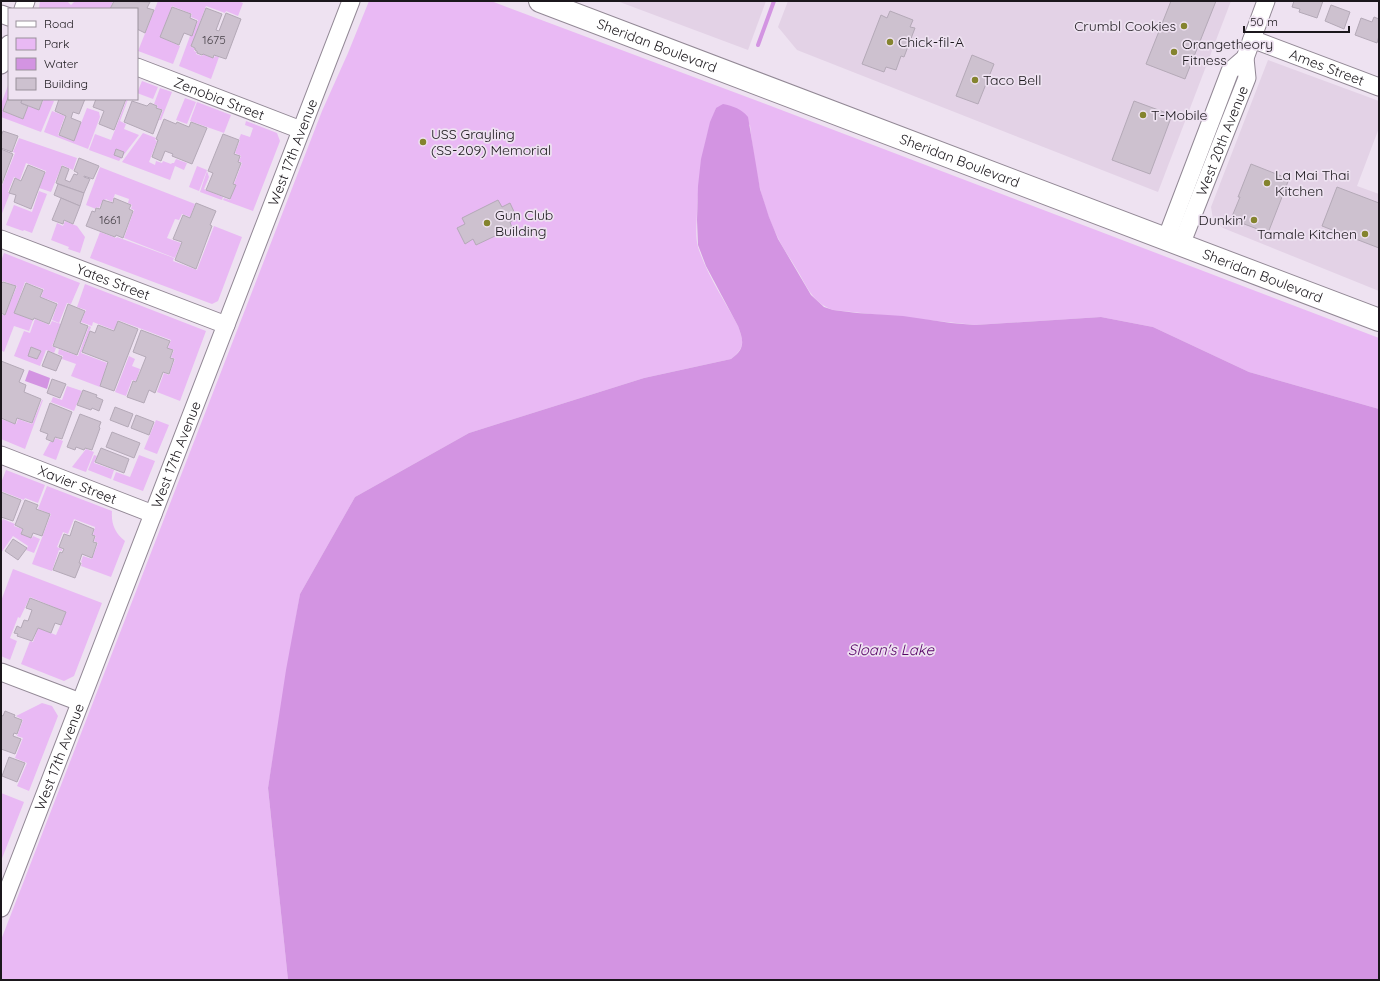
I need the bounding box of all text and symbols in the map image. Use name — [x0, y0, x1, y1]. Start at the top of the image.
legend — [8, 8, 138, 100]
scale bar — [1244, 8, 1349, 34]
street label: Sheridan Boulevard — [594, 14, 719, 76]
text: 50 m — [1250, 14, 1278, 29]
text: Road — [44, 16, 74, 31]
place label: Crumbl Cookies — [1074, 17, 1176, 35]
marker: Crumbl Cookies — [1179, 21, 1189, 31]
house number: 1675 — [202, 32, 226, 47]
place label: Chick-fil-A — [898, 33, 964, 51]
place label: Orangetheory Fitness — [1182, 35, 1273, 69]
text: Park — [44, 36, 69, 51]
marker: Chick-fil-A — [885, 37, 895, 47]
street label: Ames Street — [1287, 45, 1367, 90]
marker: Orangetheory Fitness — [1169, 47, 1179, 57]
text: Water — [44, 56, 79, 71]
place label: Taco Bell — [983, 71, 1042, 89]
street label: Zenobia Street — [171, 73, 267, 124]
marker: Taco Bell — [970, 75, 980, 85]
text: Building — [44, 76, 88, 91]
street label: West 20th Avenue — [1192, 83, 1252, 199]
street label: West 17th Avenue — [264, 96, 321, 208]
place label: T-Mobile — [1151, 106, 1208, 124]
marker: T-Mobile — [1138, 110, 1148, 120]
place label: USS Grayling (SS-209) Memorial — [431, 125, 551, 159]
street label: Sheridan Boulevard — [897, 130, 1022, 192]
marker: USS Grayling (SS-209) Memorial — [418, 137, 428, 147]
place label: La Mai Thai Kitchen — [1275, 166, 1350, 200]
marker: La Mai Thai Kitchen — [1262, 178, 1272, 188]
place label: Gun Club Building — [495, 206, 553, 240]
place label: Dunkin' — [1199, 211, 1246, 229]
house number: 1661 — [99, 212, 121, 227]
marker: Dunkin' — [1249, 215, 1259, 225]
marker: Gun Club Building — [482, 218, 492, 228]
place label: Tamale Kitchen — [1257, 225, 1357, 243]
marker: Tamale Kitchen — [1360, 229, 1370, 239]
street label: Sheridan Boulevard — [1200, 245, 1325, 307]
street label: Yates Street — [74, 260, 153, 304]
street label: West 17th Avenue — [147, 398, 205, 511]
street label: Xavier Street — [36, 461, 119, 508]
water label: Sloan's Lake — [848, 640, 934, 659]
street label: West 17th Avenue — [31, 701, 88, 813]

